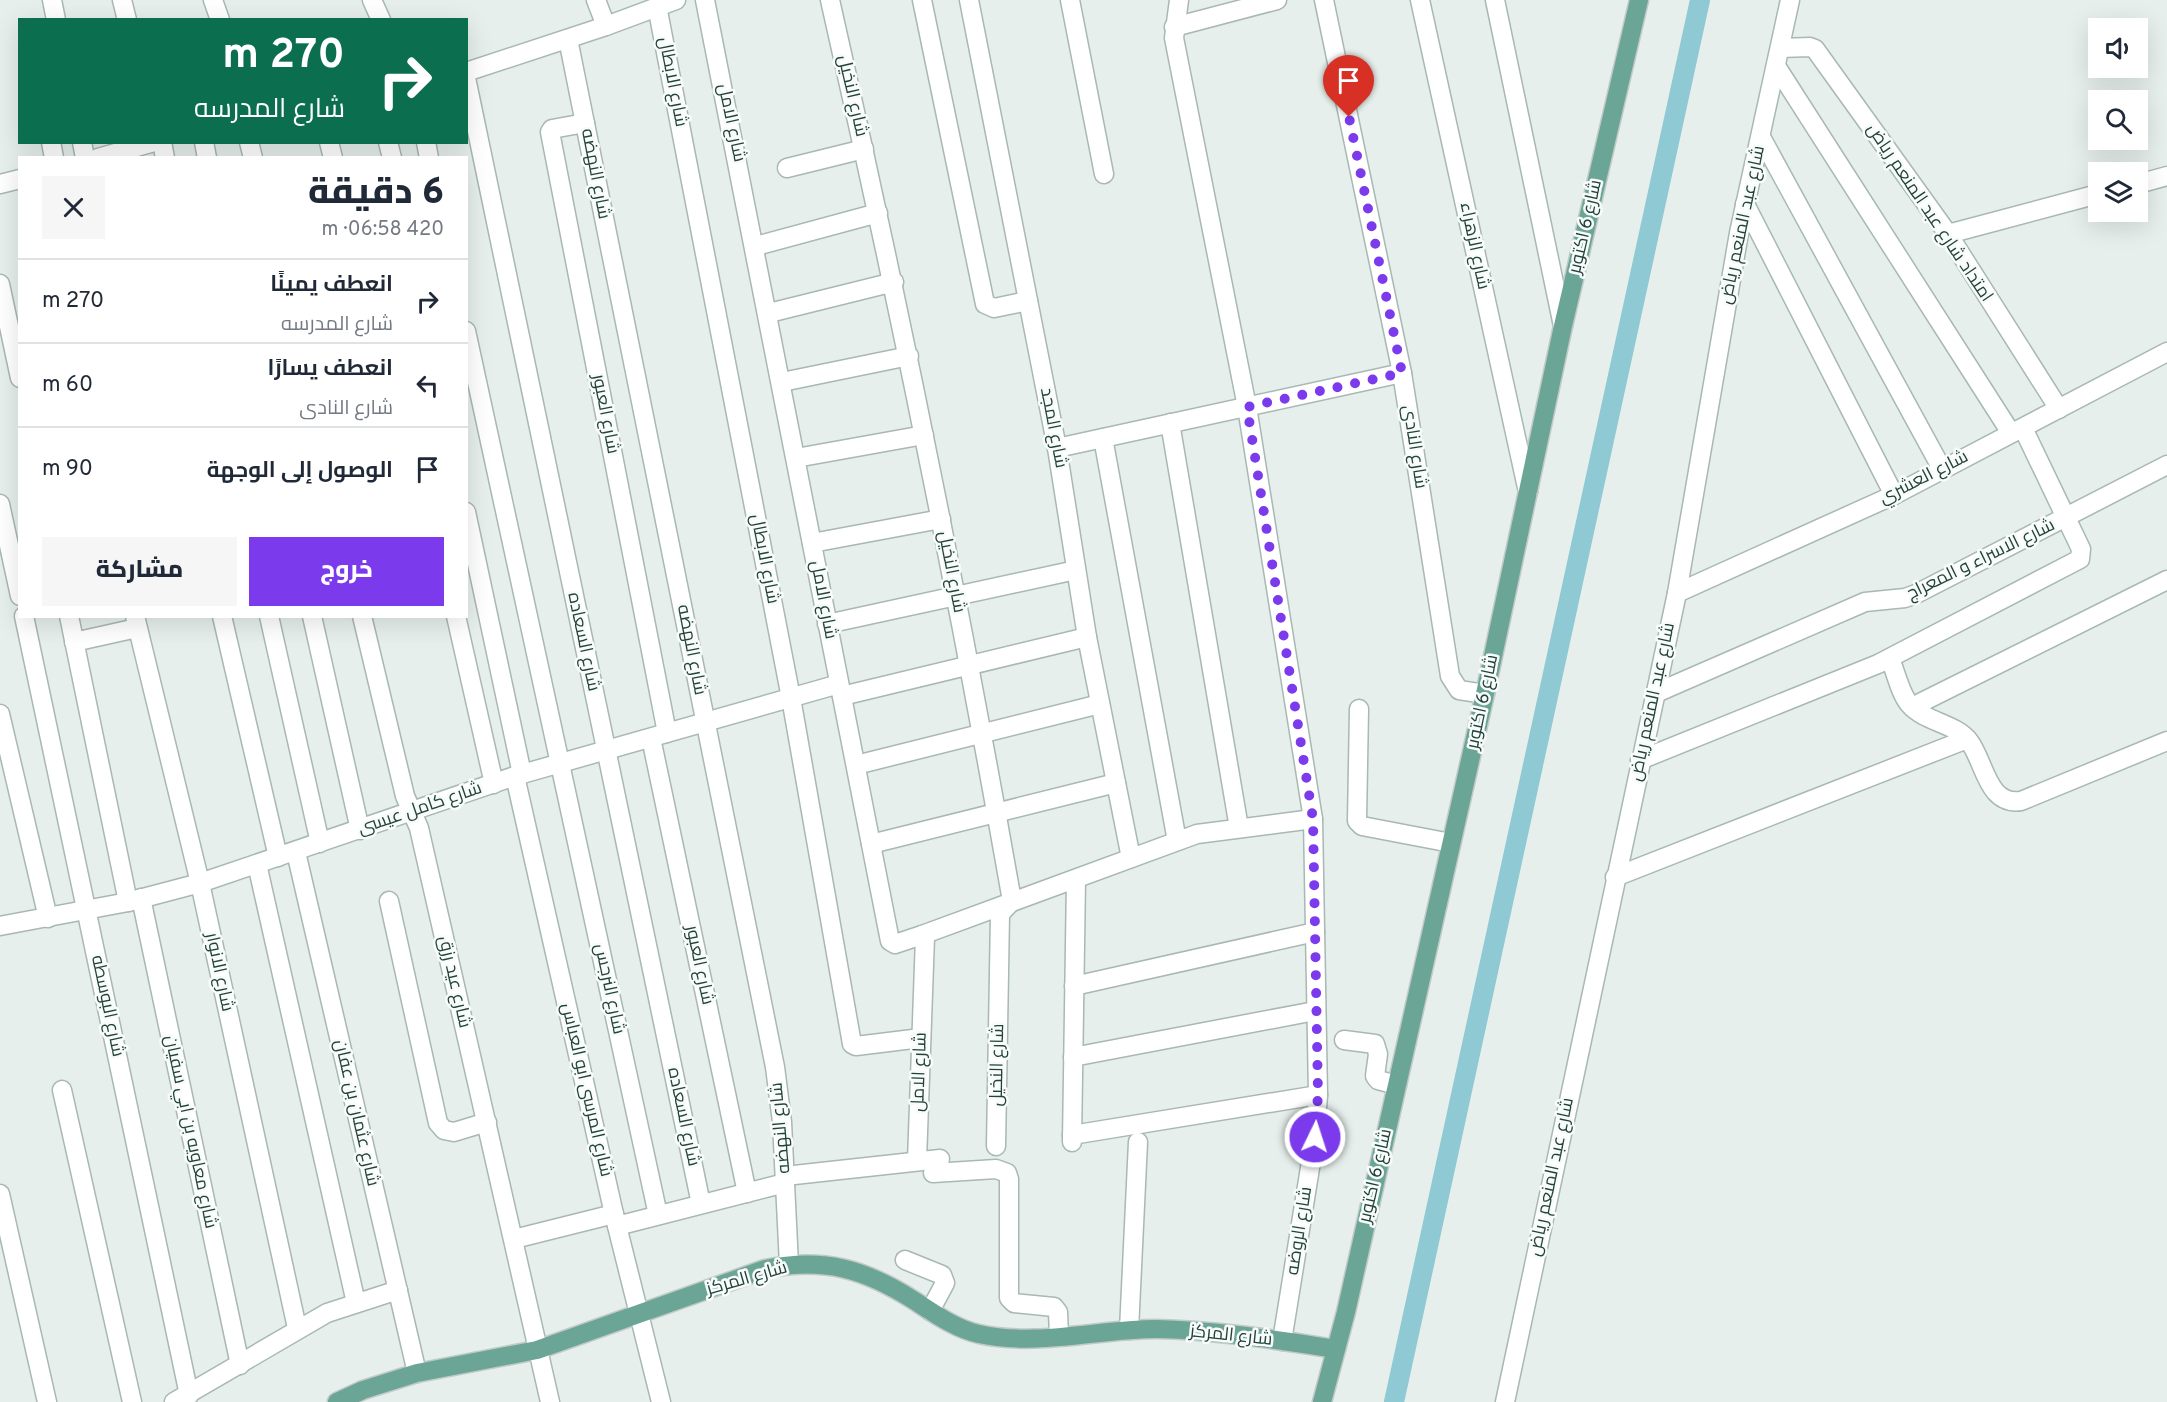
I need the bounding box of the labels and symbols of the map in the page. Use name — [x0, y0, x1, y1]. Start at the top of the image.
street label: شارع الابطال — [652, 35, 692, 129]
street label: شارع النخيل — [831, 53, 873, 139]
pin — [1323, 55, 1374, 117]
street label: شارع الامل — [711, 82, 751, 164]
street label: امتداد شارع عبد المنعم رياض — [1861, 119, 1997, 307]
street label: شارع النهضه — [575, 127, 615, 221]
street label: شارع عبد المنعم رياض — [1715, 144, 1771, 306]
street label: شارع 6 اكتوبر — [1564, 178, 1608, 277]
street label: شارع الزهراء — [1454, 200, 1494, 292]
street label: شارع العبور — [586, 371, 624, 456]
street label: شارع المجد — [1034, 386, 1072, 470]
street label: شارع النادى — [1396, 404, 1432, 490]
street label: شارع العشري — [1876, 446, 1973, 511]
street label: شارع الابطال — [744, 512, 784, 606]
street label: شارع الاسراء و المعراج — [1903, 514, 2059, 606]
street label: شارع النخيل — [932, 529, 970, 615]
street label: شارع الامل — [804, 559, 842, 641]
street label: شارع السعاده — [561, 591, 605, 693]
street label: شارع النهضه — [671, 603, 711, 697]
street label: شارع عبد المنعم رياض — [1625, 621, 1681, 783]
street label: شارع 6 اكتوبر — [1462, 653, 1504, 752]
street label: شارع كامل عيسى — [355, 777, 485, 841]
street label: شارع العبور — [679, 922, 719, 1007]
street label: شارع الانوار — [199, 929, 239, 1014]
street label: شارع عيد رزق — [432, 934, 476, 1030]
street label: شارع النرجس — [588, 942, 630, 1036]
street label: شارع البوسطه — [85, 953, 129, 1059]
street label: شارع المرسى ابو العباس — [555, 1001, 617, 1179]
street label: شارع النخيل — [986, 1023, 1010, 1107]
street label: شارع الامل — [907, 1032, 933, 1112]
street label: شارع معاويه بن ابي سفيان — [157, 1033, 222, 1231]
street label: شارع عثمان بن عفان — [328, 1037, 384, 1189]
street label: شارع السعاده — [661, 1066, 705, 1168]
street label: شارع النهضه — [766, 1081, 796, 1175]
street label: شارع عبد المنعم رياض — [1524, 1096, 1580, 1258]
position arrow — [1283, 1105, 1347, 1169]
street label: شارع 6 اكتوبر — [1354, 1127, 1398, 1226]
street label: شارع الروضه — [1282, 1185, 1318, 1277]
street label: شارع المركز — [703, 1256, 790, 1302]
street label: شارع المركز — [1187, 1320, 1274, 1352]

